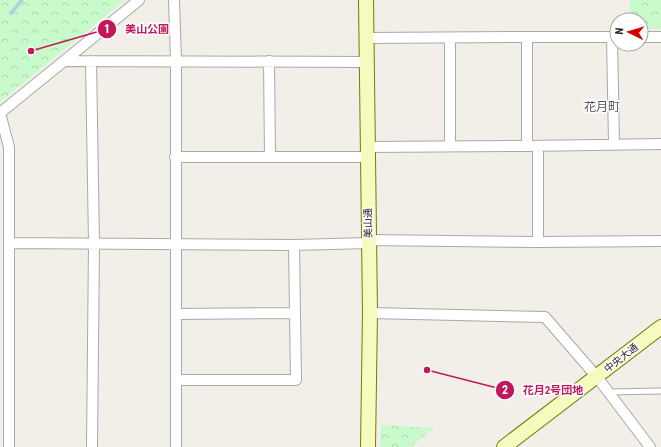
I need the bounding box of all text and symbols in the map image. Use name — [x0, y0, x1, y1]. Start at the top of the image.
north arrow — [609, 12, 649, 52]
callout: 美山公園 — [97, 18, 177, 41]
text: 1 — [104, 22, 110, 36]
text: 美山公園 — [125, 23, 169, 36]
text: N — [613, 27, 626, 35]
district label: 花月町 — [584, 100, 620, 114]
street label: 美山通 — [362, 208, 374, 238]
street label: 中央大通 — [602, 341, 640, 375]
callout: 花月2号団地 — [495, 378, 591, 401]
text: 2 — [502, 383, 508, 397]
text: 花月2号団地 — [523, 384, 583, 397]

